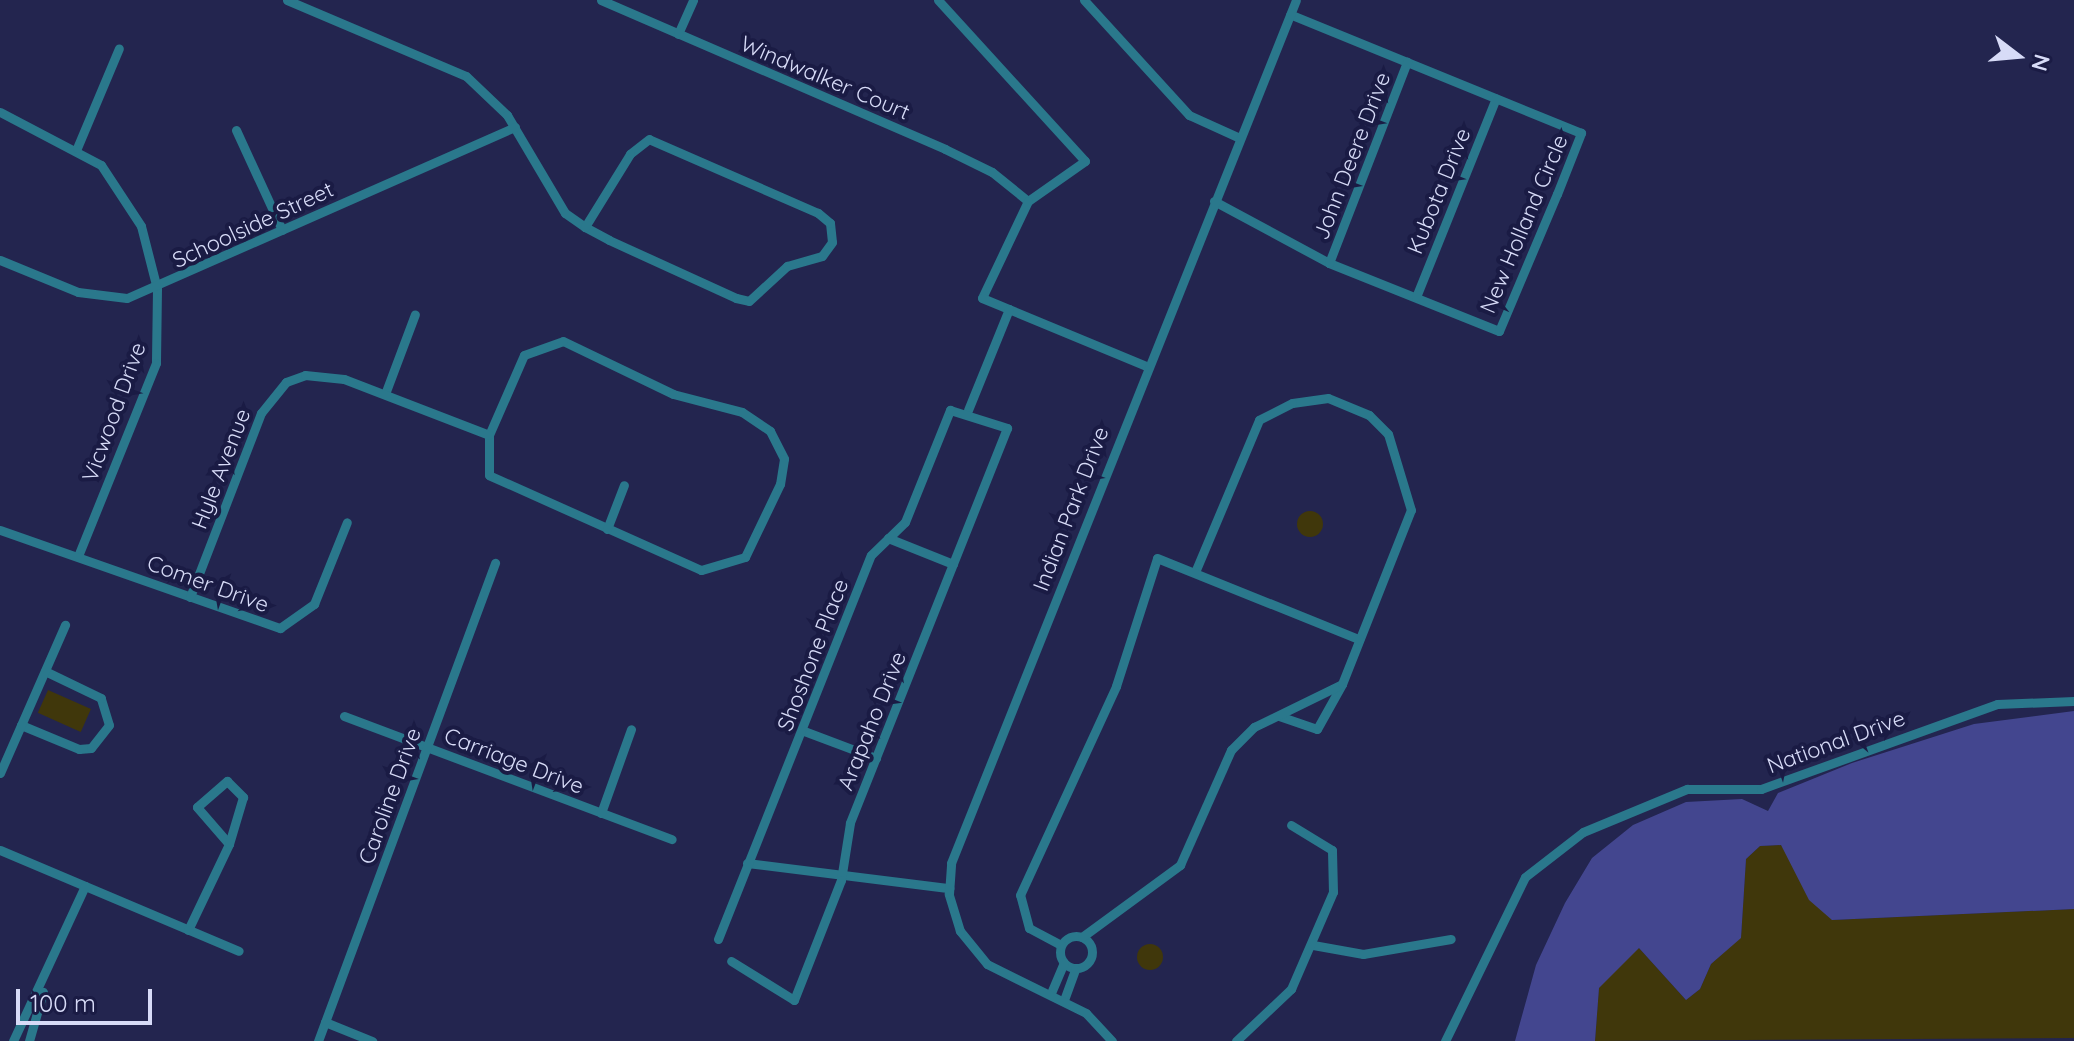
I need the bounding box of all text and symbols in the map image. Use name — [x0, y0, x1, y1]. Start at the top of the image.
north arrow — [1978, 16, 2058, 96]
street label: Windwalker Court — [736, 30, 914, 126]
text: N — [2025, 51, 2057, 74]
street label: John Deere Drive — [1308, 68, 1396, 244]
street label: Kubota Drive — [1402, 124, 1476, 258]
street label: New Holland Circle — [1474, 131, 1574, 317]
street label: Schoolside Street — [168, 176, 338, 274]
street label: Vicwood Drive — [77, 339, 151, 485]
street label: Hyle Avenue — [186, 405, 256, 533]
street label: Indian Park Drive — [1028, 423, 1114, 595]
street label: Comer Drive — [144, 550, 272, 618]
street label: Shoshone Place — [772, 575, 854, 735]
street label: Arapaho Drive — [832, 648, 912, 794]
street label: National Drive — [1763, 705, 1909, 779]
street label: Carriage Drive — [440, 722, 588, 800]
street label: Caroline Drive — [353, 724, 427, 868]
scale bar — [20, 973, 156, 1023]
text: 100 m — [30, 988, 96, 1018]

